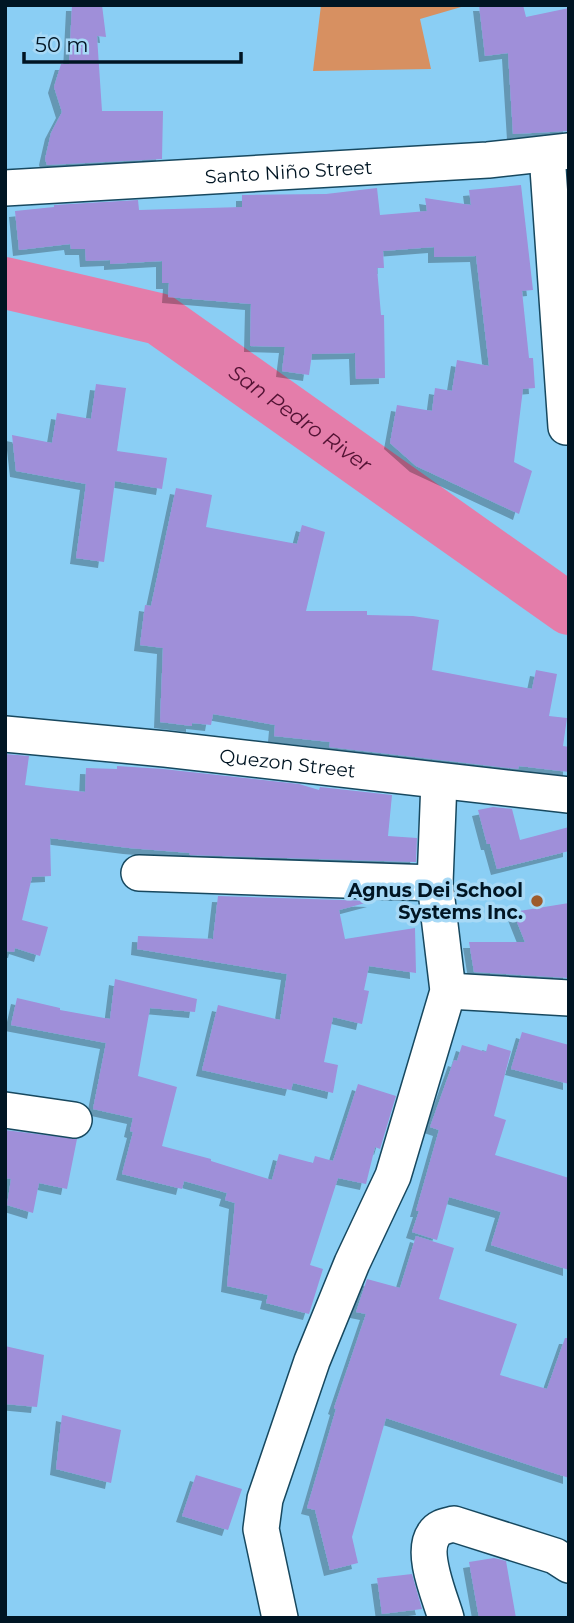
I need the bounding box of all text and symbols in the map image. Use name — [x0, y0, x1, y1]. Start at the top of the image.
scale bar — [24, 21, 242, 65]
text: 50 m — [35, 32, 89, 57]
street label: Santo Niño Street — [204, 156, 373, 188]
water label: San Pedro River — [224, 360, 377, 478]
street label: Quezon Street — [218, 744, 357, 783]
place label: Agnus Dei School Systems Inc. — [347, 879, 523, 924]
marker: Agnus Dei School Systems Inc. — [529, 893, 545, 909]

